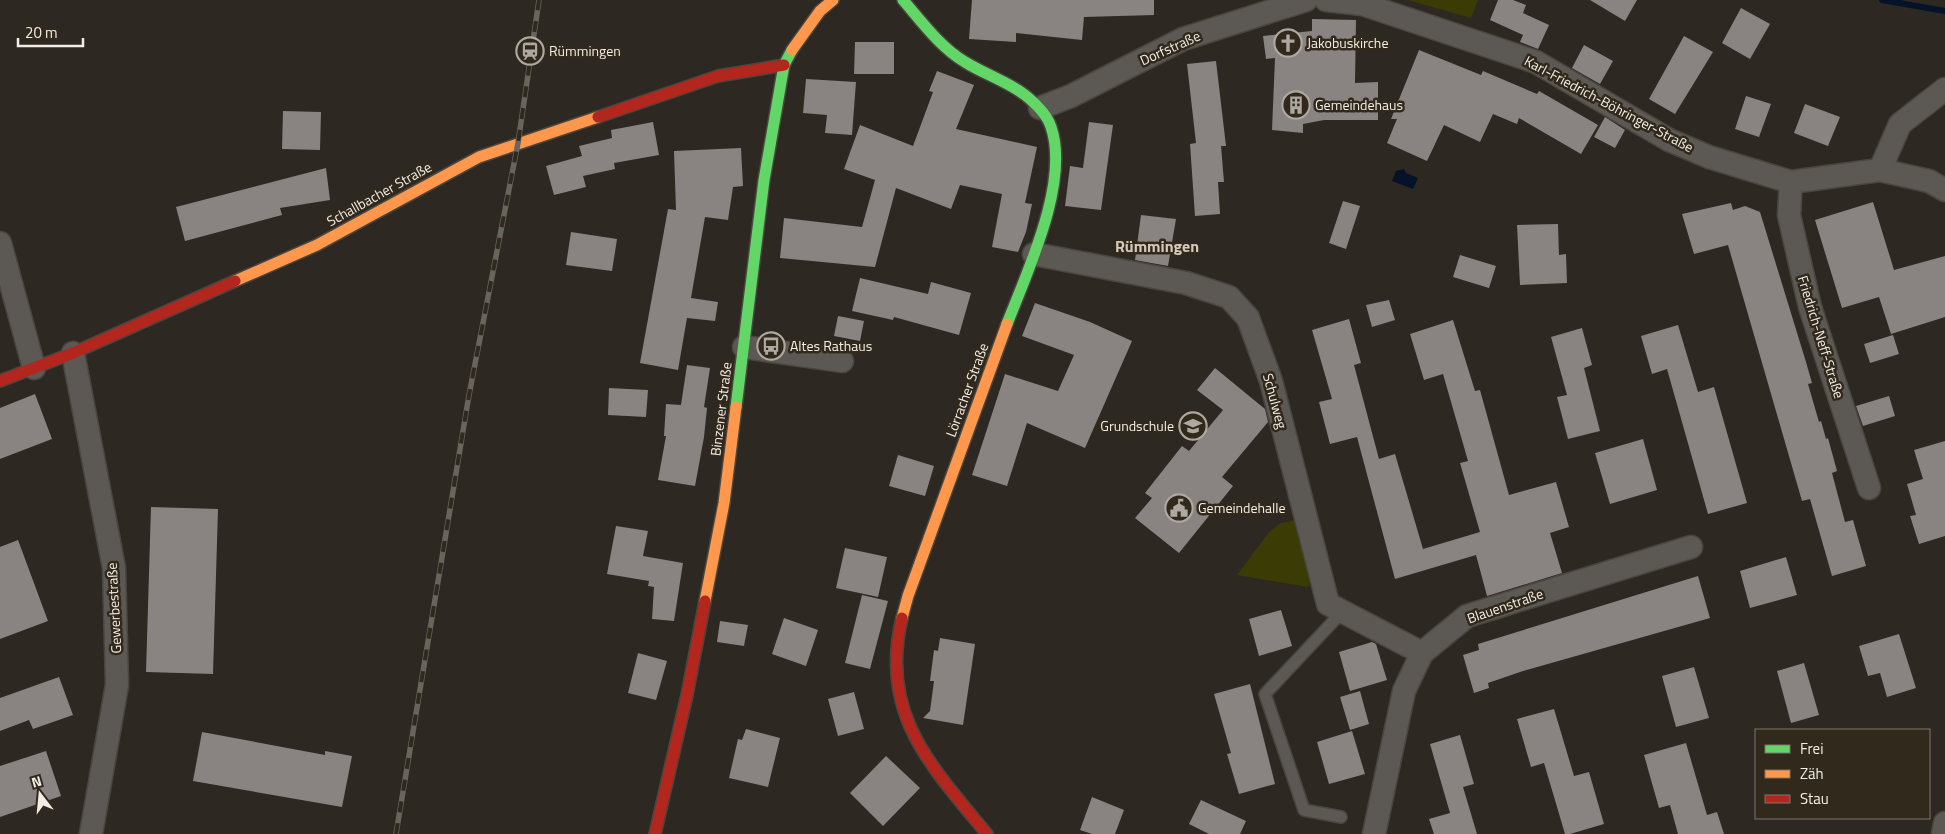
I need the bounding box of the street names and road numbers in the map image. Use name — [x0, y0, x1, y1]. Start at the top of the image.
street label: Dorfstraße — [1136, 25, 1203, 70]
street label: Karl-Friedrich-Böhringer-Straße — [1521, 50, 1698, 157]
street label: Schallbacher Straße — [322, 156, 435, 231]
street label: Friedrich-Neff-Straße — [1793, 273, 1850, 401]
street label: Lörracher Straße — [940, 340, 993, 440]
street label: Binzener Straße — [704, 361, 737, 457]
street label: Schulweg — [1258, 371, 1293, 431]
street label: Gewerbestraße — [101, 562, 126, 654]
street label: Blauenstraße — [1464, 583, 1546, 628]

